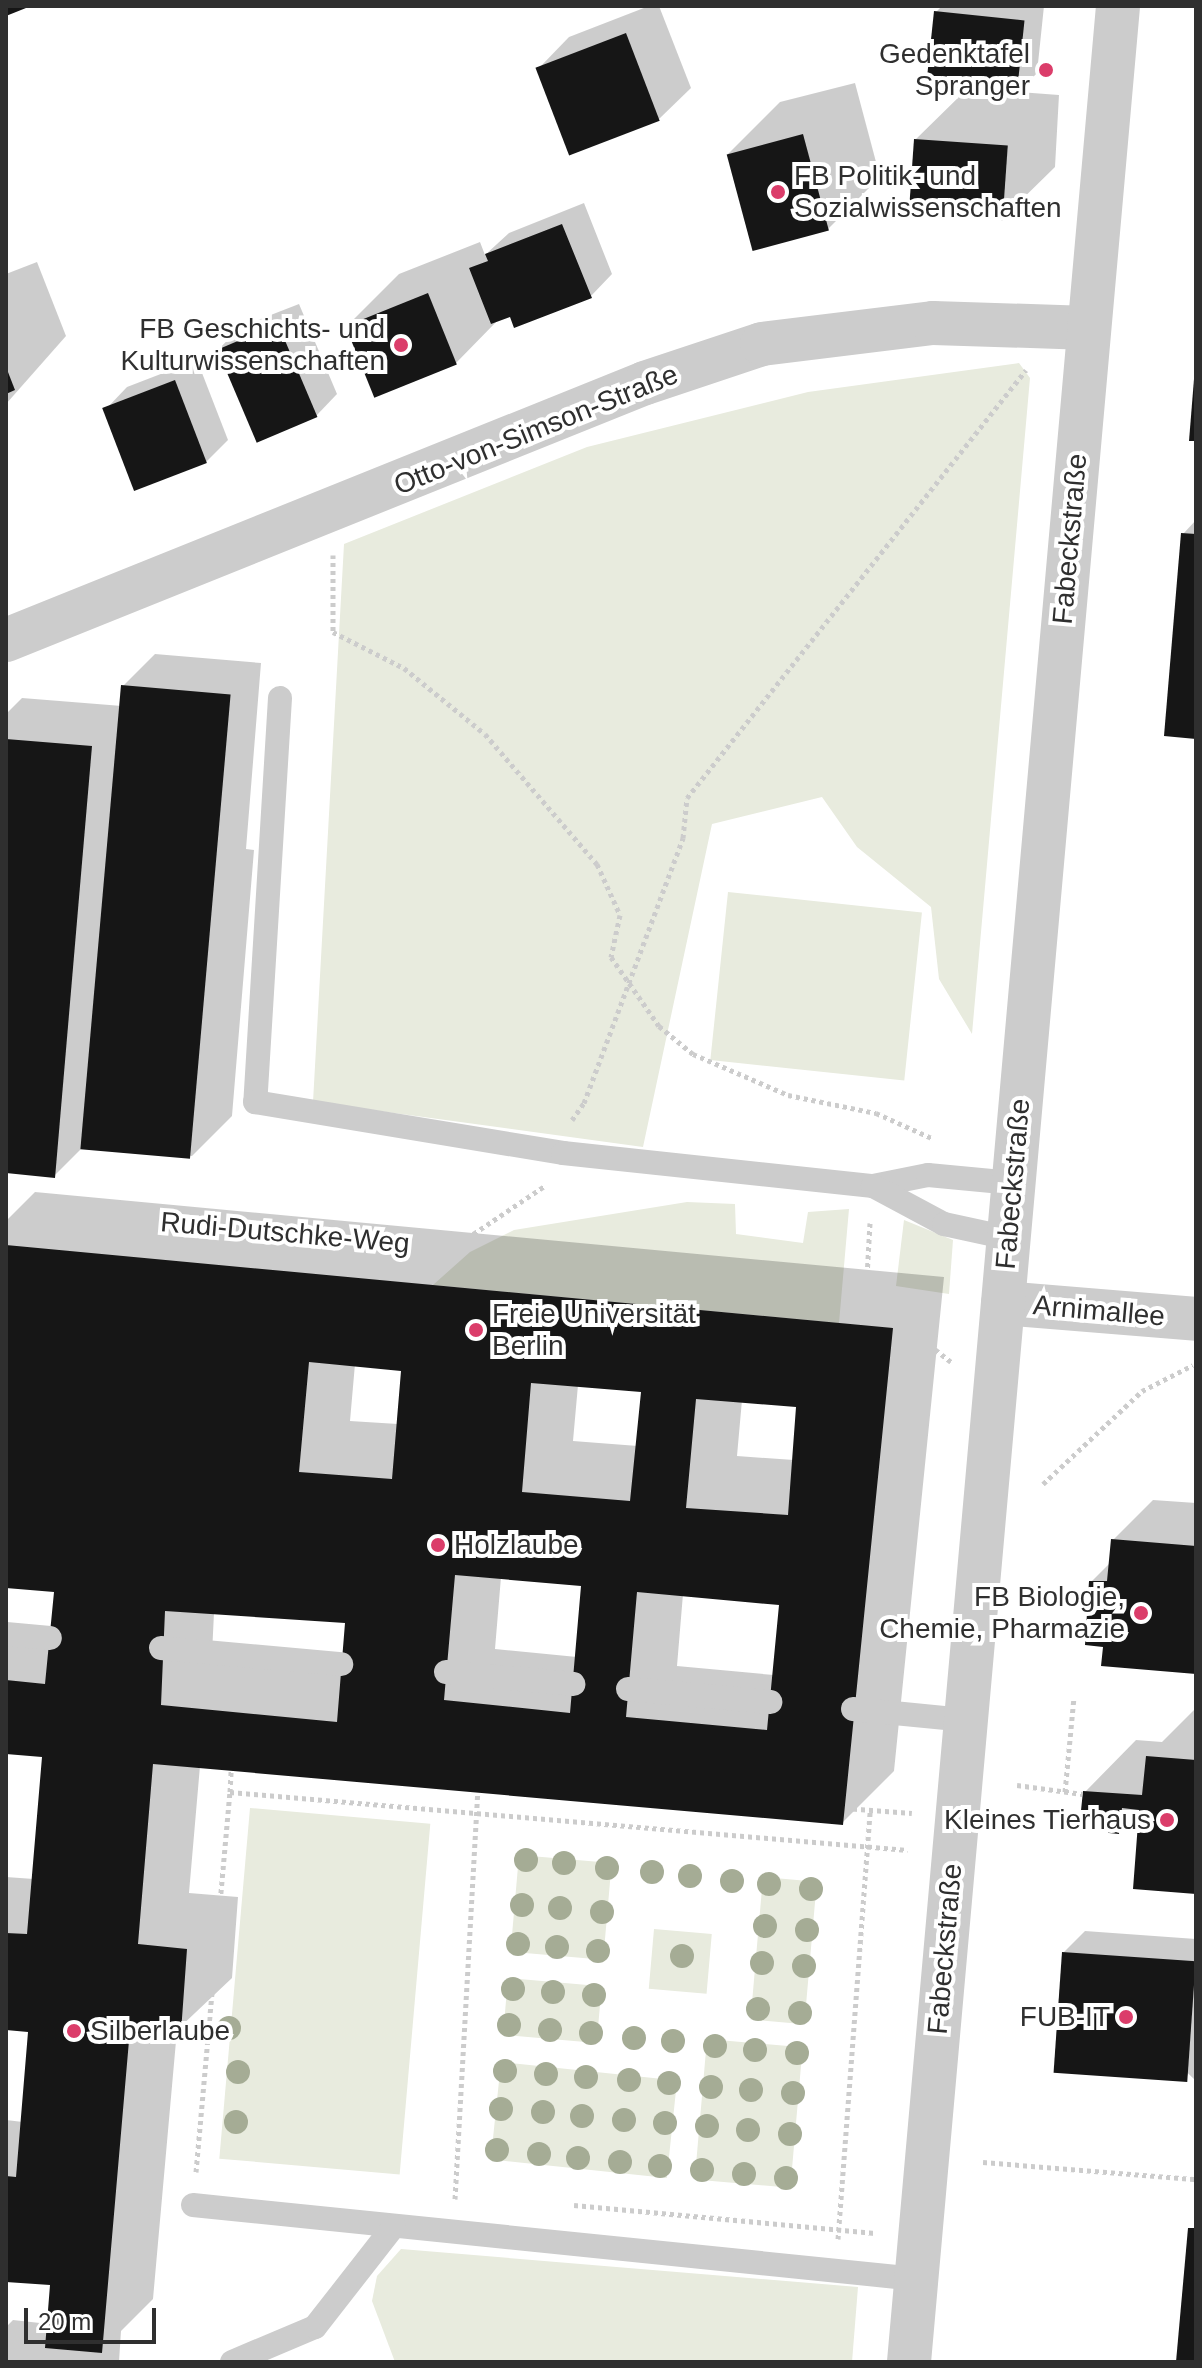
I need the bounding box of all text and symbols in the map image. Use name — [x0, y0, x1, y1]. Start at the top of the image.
place label: Gedenktafel Spranger — [879, 37, 1030, 103]
marker: Gedenktafel Spranger — [1037, 61, 1055, 79]
place label: FB Politik- und Sozialwissenschaften — [794, 159, 1062, 225]
marker: FB Politik- und Sozialwissenschaften — [769, 183, 787, 201]
place label: FB Geschichts- und Kulturwissenschaften — [120, 312, 385, 378]
marker: FB Geschichts- und Kulturwissenschaften — [392, 336, 410, 354]
street label: Otto-von-Simson-Straße — [389, 358, 683, 502]
street label: Fabeckstraße — [1046, 452, 1094, 626]
street label: Fabeckstraße — [989, 1097, 1037, 1271]
street label: Rudi-Dutschke-Weg — [159, 1205, 411, 1261]
street label: Arnimallee — [1032, 1288, 1166, 1334]
place label: Freie Universität Berlin — [492, 1297, 696, 1363]
marker: Freie Universität Berlin — [467, 1321, 485, 1339]
place label: Holzlaube — [454, 1528, 579, 1562]
marker: Holzlaube — [429, 1536, 447, 1554]
place label: FB Biologie, Chemie, Pharmazie — [879, 1580, 1125, 1646]
marker: FB Biologie, Chemie, Pharmazie — [1132, 1604, 1150, 1622]
place label: Kleines Tierhaus — [943, 1803, 1151, 1837]
marker: Kleines Tierhaus — [1158, 1811, 1176, 1829]
street label: Fabeckstraße — [921, 1862, 969, 2036]
place label: FUB-IT — [1020, 2000, 1110, 2034]
marker: FUB-IT — [1117, 2008, 1135, 2026]
place label: Silberlaube — [90, 2014, 230, 2048]
marker: Silberlaube — [65, 2022, 83, 2040]
scale bar — [28, 2292, 160, 2342]
text: 20 m — [38, 2308, 91, 2335]

